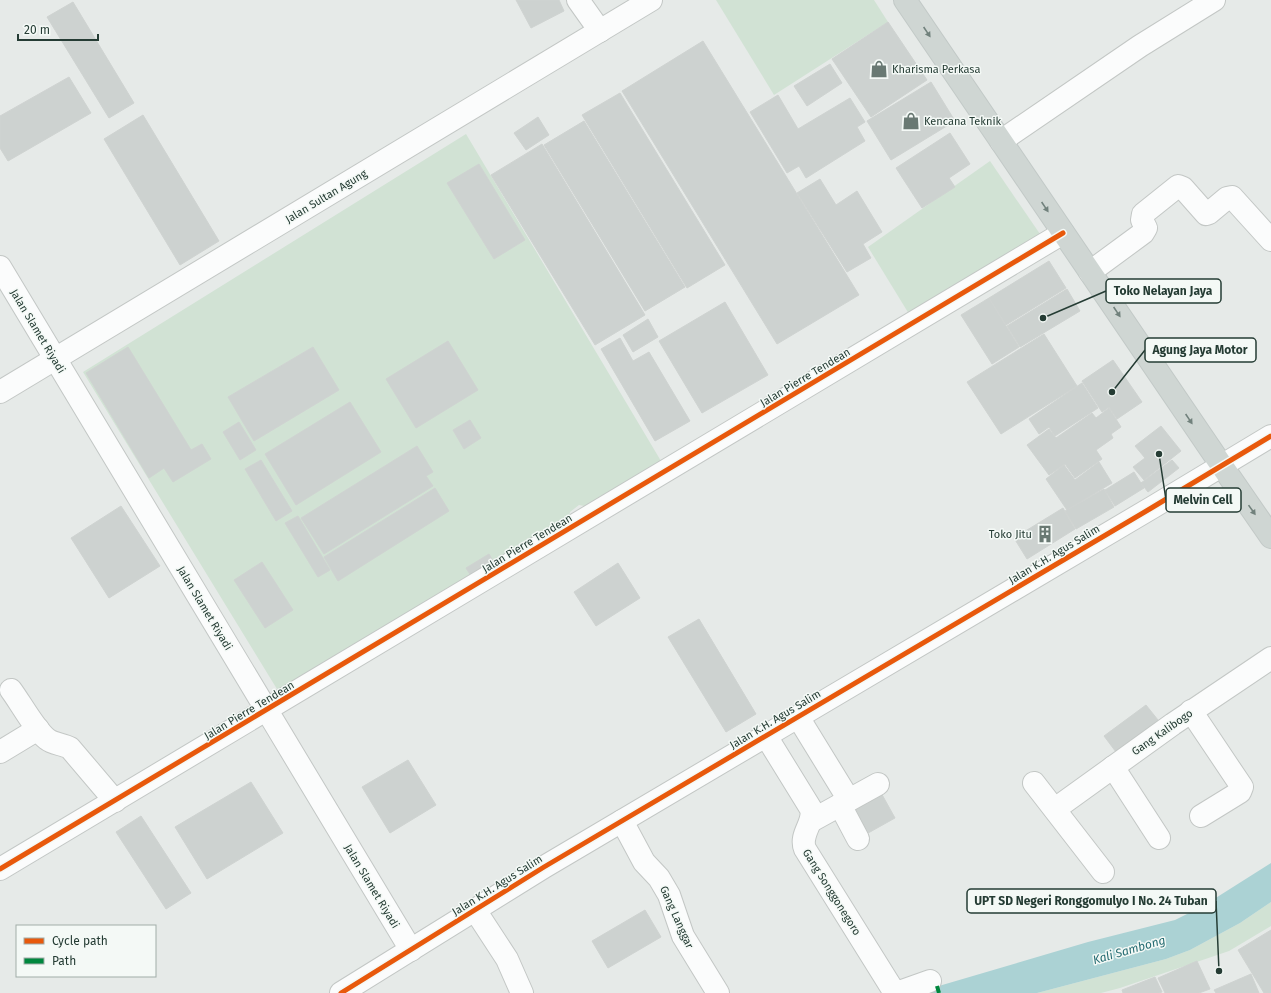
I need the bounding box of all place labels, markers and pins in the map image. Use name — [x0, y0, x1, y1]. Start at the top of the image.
shop icon: Kharisma Perkasa — [869, 59, 889, 79]
place label: Kharisma Perkasa — [892, 63, 980, 76]
shop icon: Kencana Teknik — [901, 111, 921, 131]
place label: Kencana Teknik — [924, 115, 1001, 128]
callout: Toko Nelayan Jaya — [1106, 279, 1221, 303]
callout: Agung Jaya Motor — [1145, 338, 1256, 362]
callout: Melvin Cell — [1166, 488, 1241, 512]
building icon: Toko Jitu — [1035, 524, 1055, 544]
place label: Toko Jitu — [989, 528, 1032, 541]
callout: UPT SD Negeri Ronggomulyo I No. 24 Tuban — [967, 889, 1216, 913]

